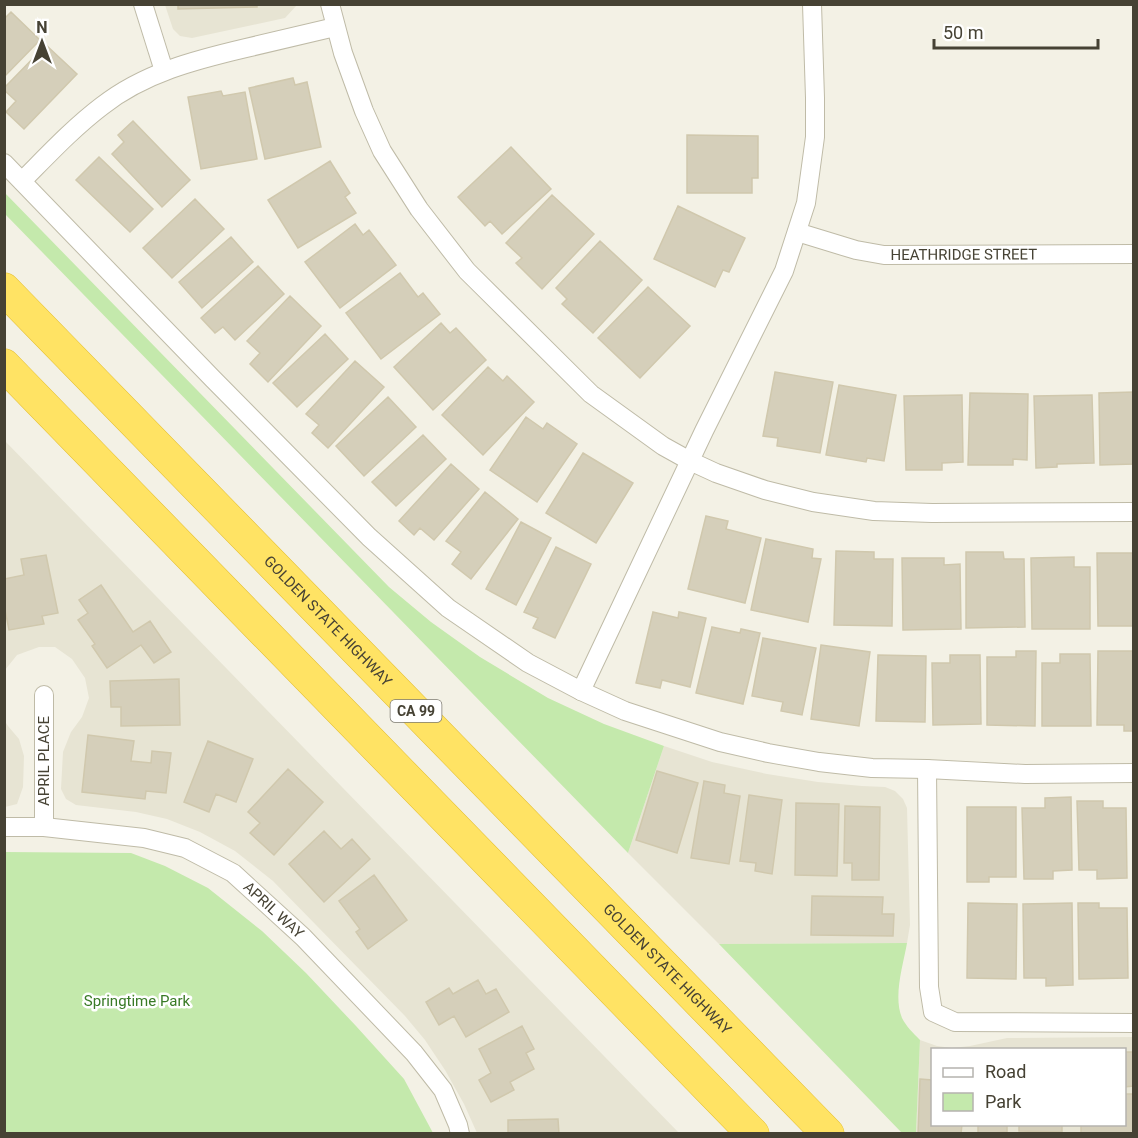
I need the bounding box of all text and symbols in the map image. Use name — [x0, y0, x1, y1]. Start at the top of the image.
north arrow — [12, 12, 72, 72]
scale bar — [934, 12, 1098, 50]
text: N — [36, 18, 48, 37]
text: 50 m — [943, 22, 983, 43]
street label: HEATHRIDGE STREET — [891, 245, 1037, 264]
street label: GOLDEN STATE HIGHWAY — [260, 552, 396, 690]
road number: CA 99 — [390, 700, 442, 722]
street label: APRIL PLACE — [35, 716, 53, 806]
street label: APRIL WAY — [240, 878, 308, 942]
street label: GOLDEN STATE HIGHWAY — [599, 900, 735, 1038]
park label: Springtime Park — [84, 992, 191, 1010]
legend — [931, 1048, 1126, 1126]
text: Road — [985, 1061, 1026, 1082]
text: Park — [985, 1091, 1022, 1112]

